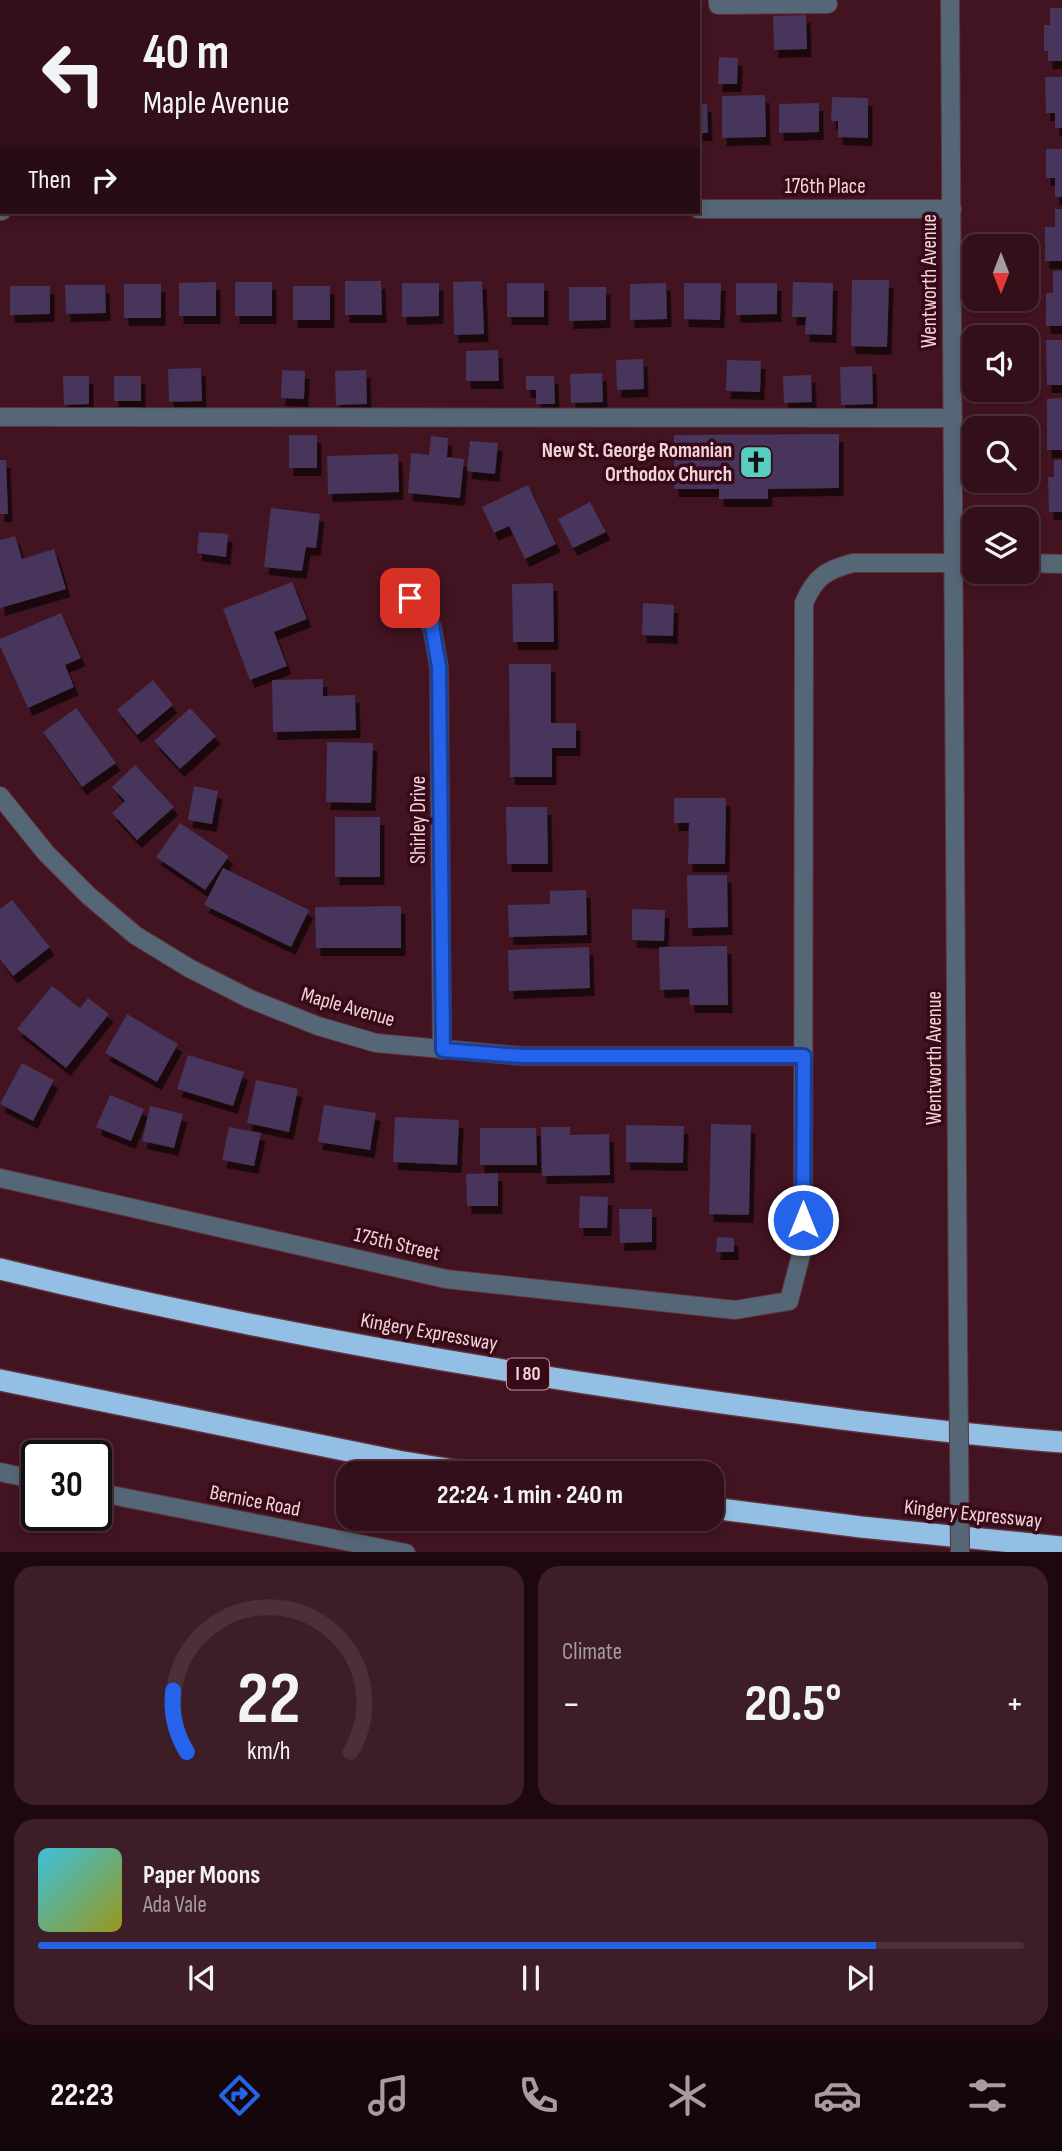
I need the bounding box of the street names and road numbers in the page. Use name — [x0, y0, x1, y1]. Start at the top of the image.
street label: 176th Place — [784, 174, 866, 199]
street label: Wentworth Avenue — [917, 214, 942, 348]
street label: Shirley Drive — [406, 776, 431, 864]
street label: Maple Avenue — [298, 982, 398, 1032]
street label: Wentworth Avenue — [922, 991, 947, 1125]
street label: 175th Street — [352, 1222, 442, 1266]
street label: Kingery Expressway — [359, 1308, 499, 1356]
road number: I 80 — [507, 1358, 549, 1390]
street label: Bernice Road — [208, 1480, 302, 1522]
street label: Kingery Expressway — [903, 1494, 1043, 1534]

